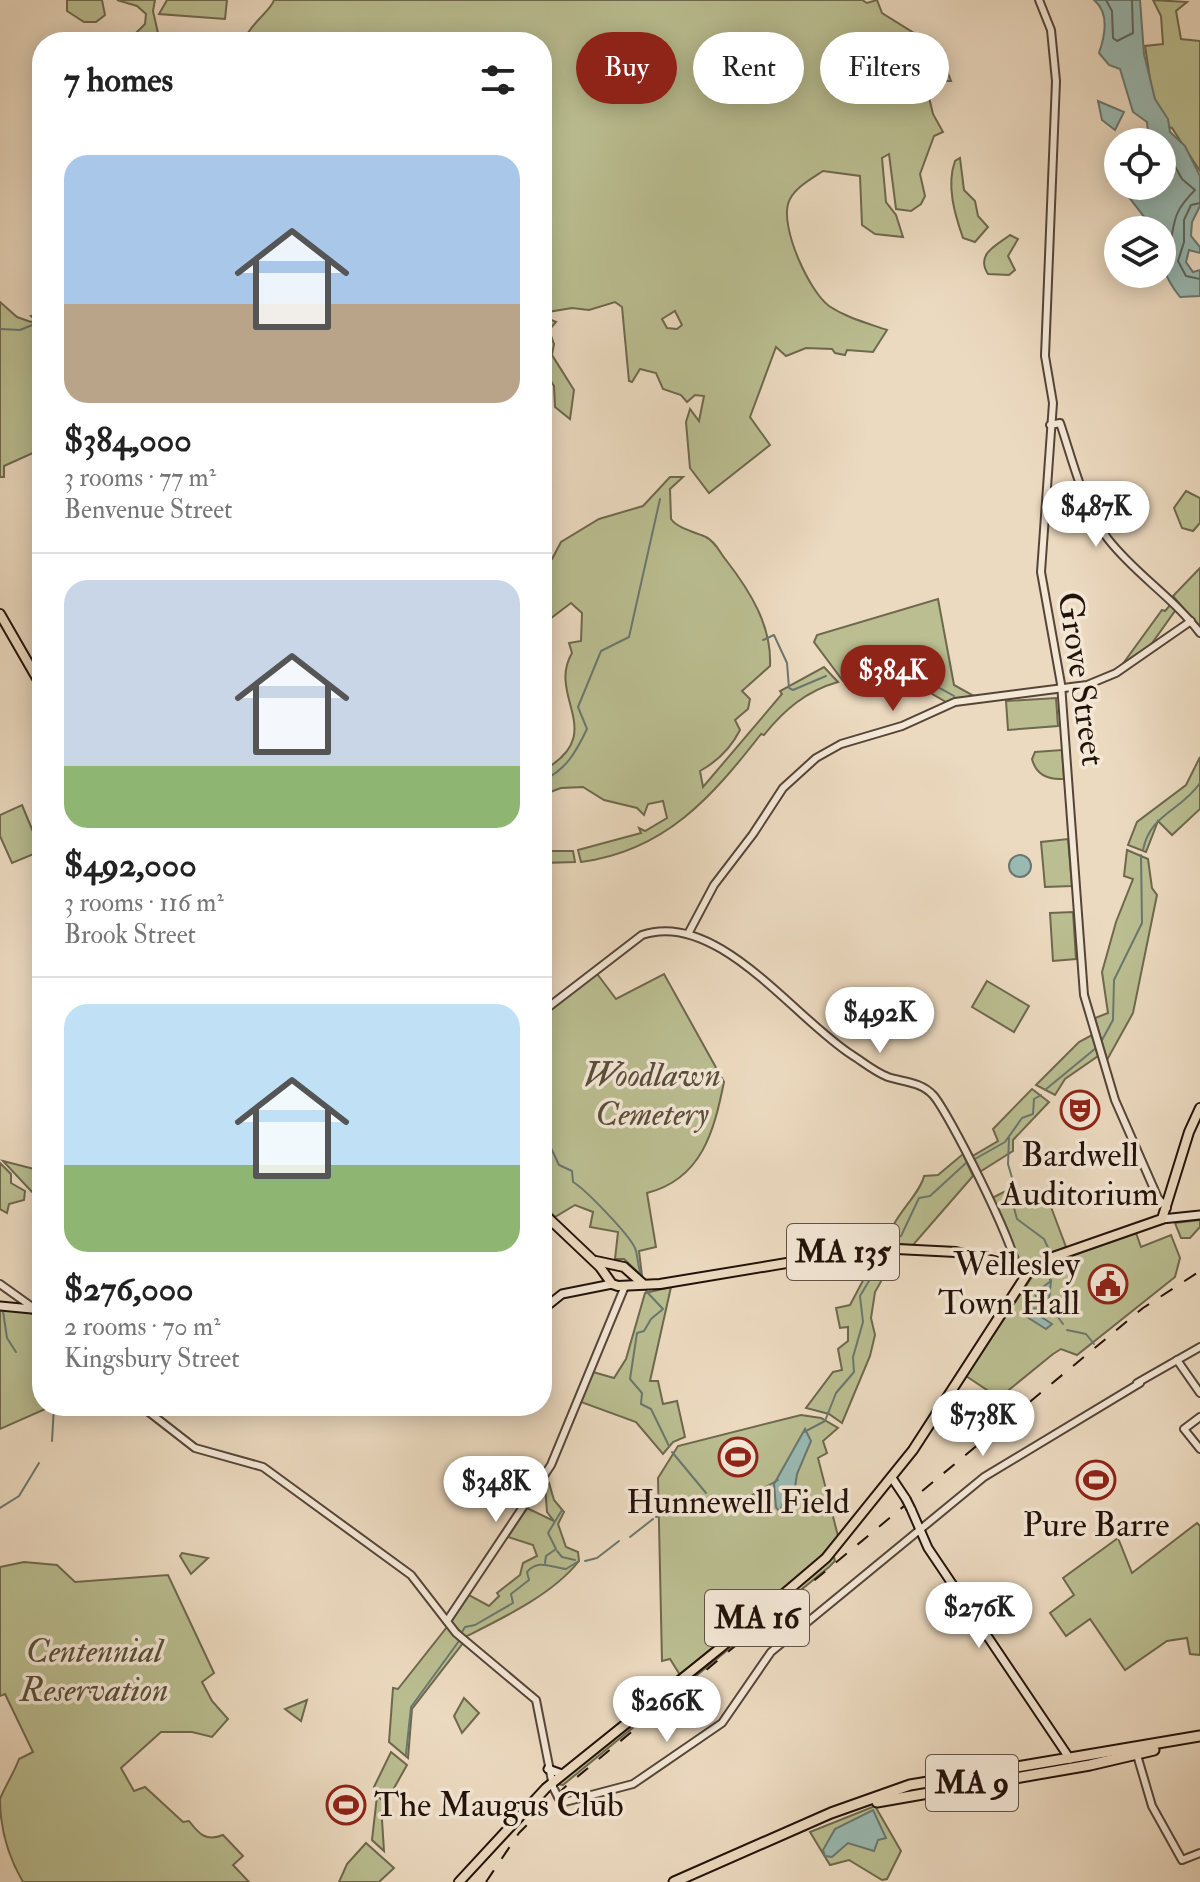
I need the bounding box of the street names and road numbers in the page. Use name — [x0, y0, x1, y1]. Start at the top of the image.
street label: Grove Street — [1048, 589, 1114, 769]
road number: MA 135 — [787, 1224, 899, 1280]
road number: MA 16 — [705, 1590, 809, 1646]
road number: MA 9 — [926, 1755, 1018, 1811]

